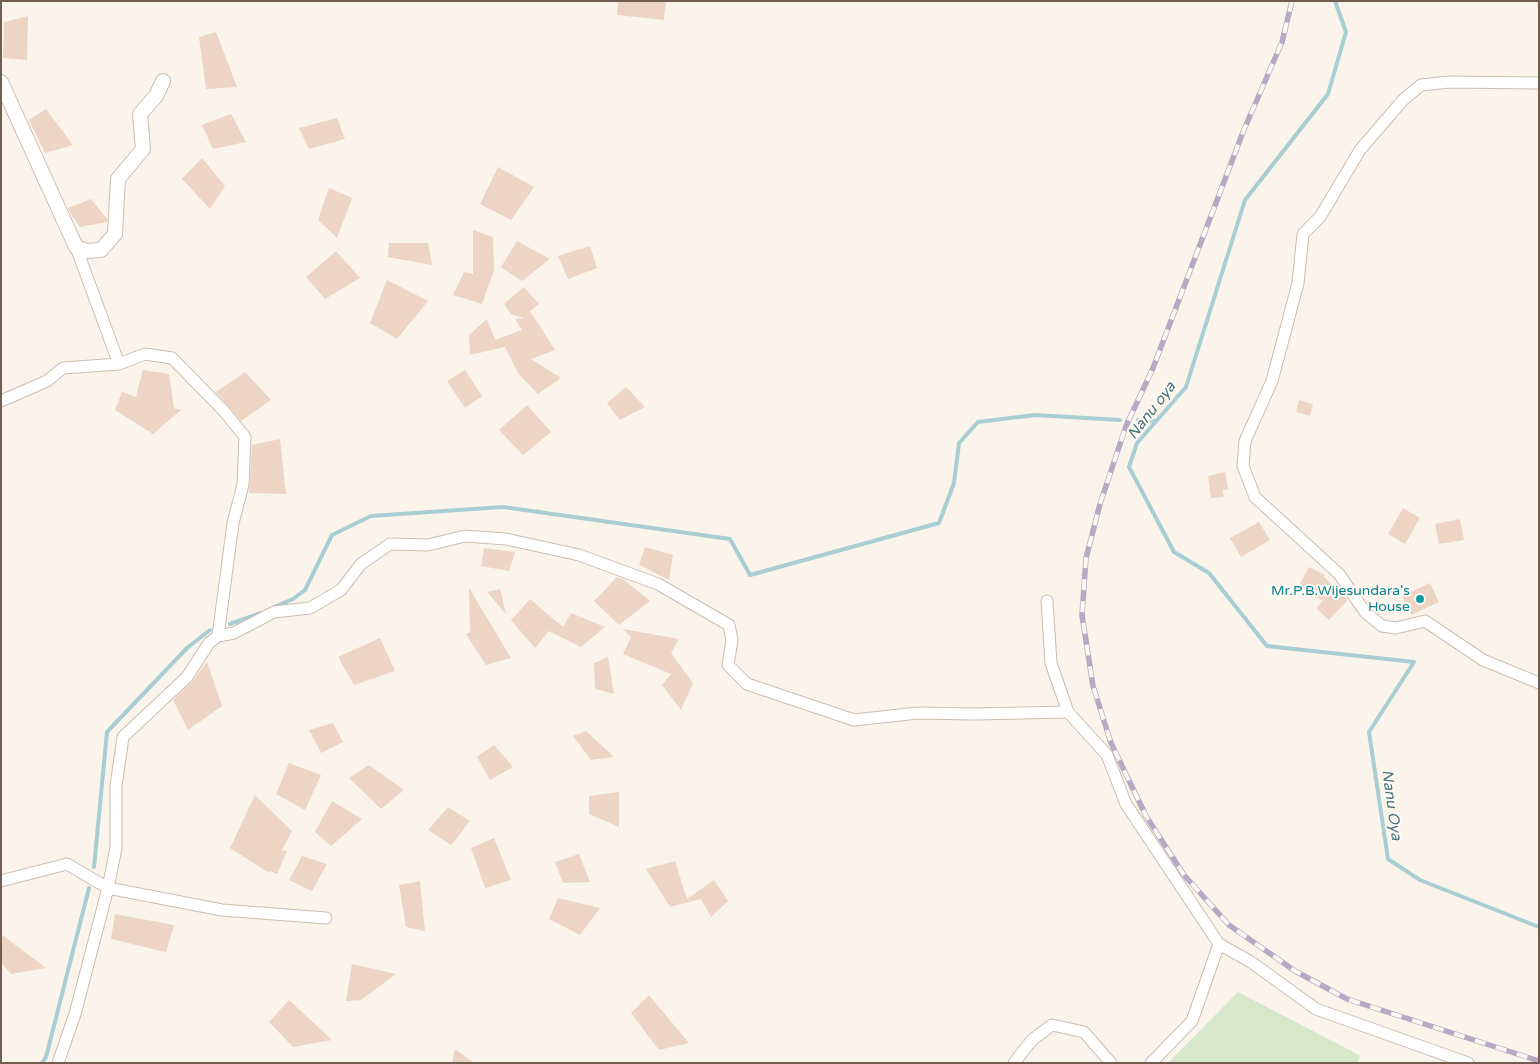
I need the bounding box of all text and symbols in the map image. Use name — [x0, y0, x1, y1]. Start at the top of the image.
water label: Nanu oya — [1124, 379, 1180, 443]
place label: Mr.P.B.Wijesundara's House — [1271, 583, 1410, 616]
marker: Mr.P.B.Wijesundara's House — [1414, 593, 1426, 605]
water label: Nanu Oya — [1377, 769, 1405, 841]

